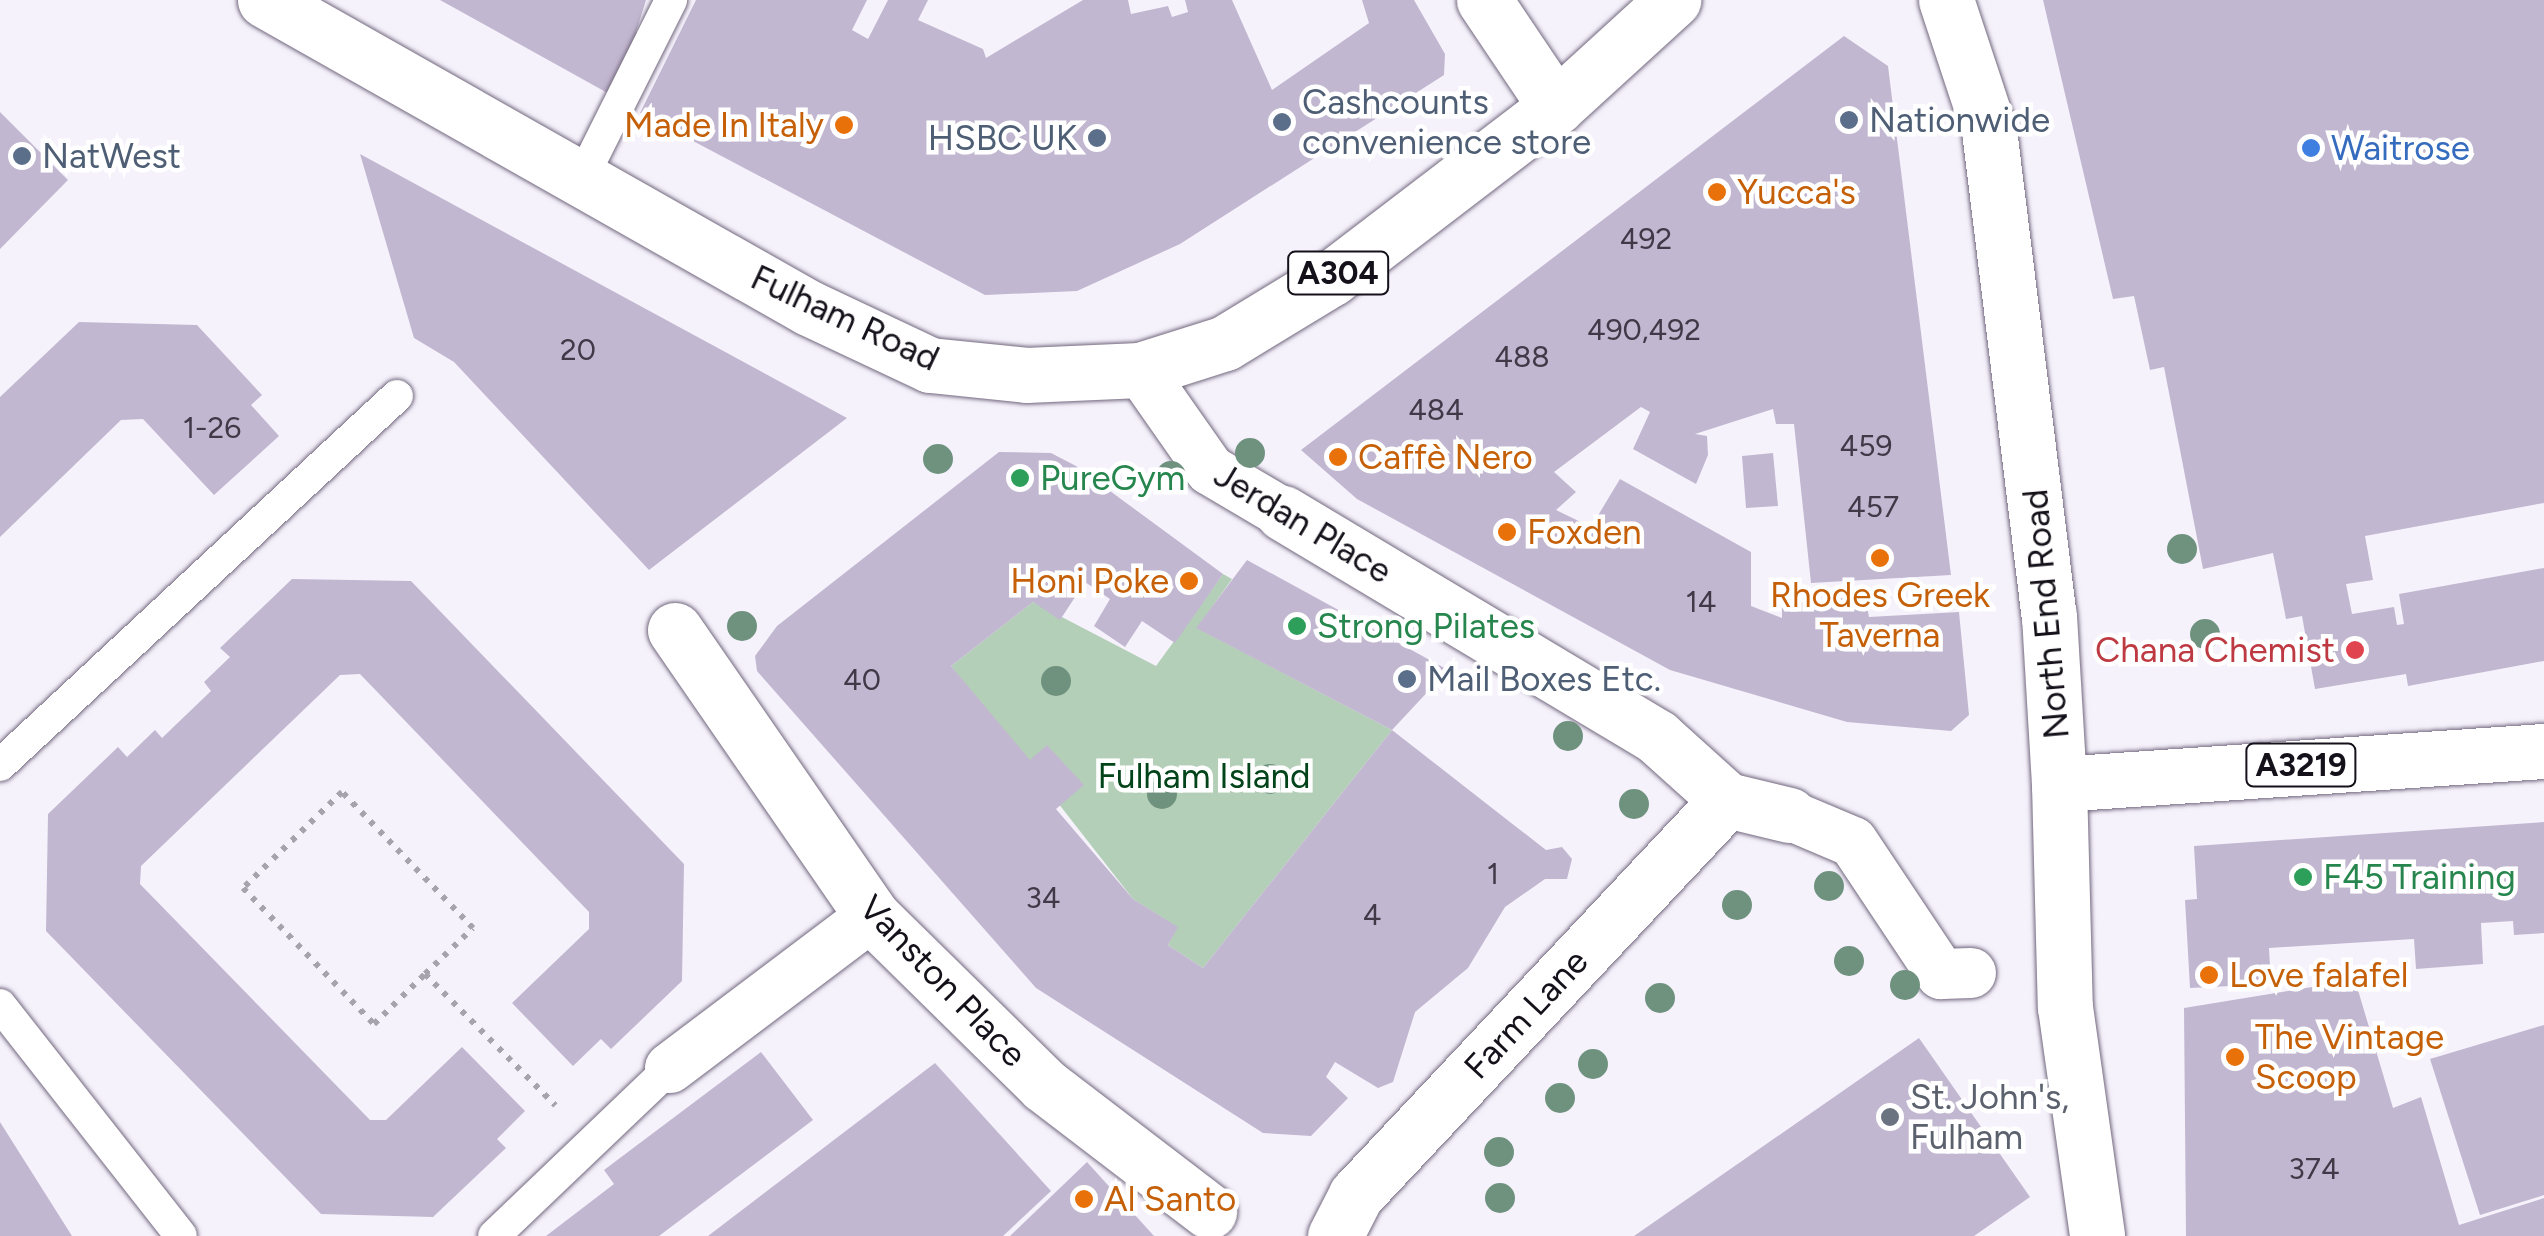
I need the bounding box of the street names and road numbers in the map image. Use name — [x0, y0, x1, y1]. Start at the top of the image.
road number: A304 — [1286, 246, 1390, 300]
street label: Fulham Road — [744, 256, 946, 380]
street label: Jerdan Place — [1207, 454, 1399, 592]
street label: North End Road — [2014, 487, 2078, 741]
road number: A3219 — [2244, 738, 2358, 792]
street label: Vanston Place — [851, 887, 1035, 1075]
street label: Farm Lane — [1456, 941, 1596, 1087]

